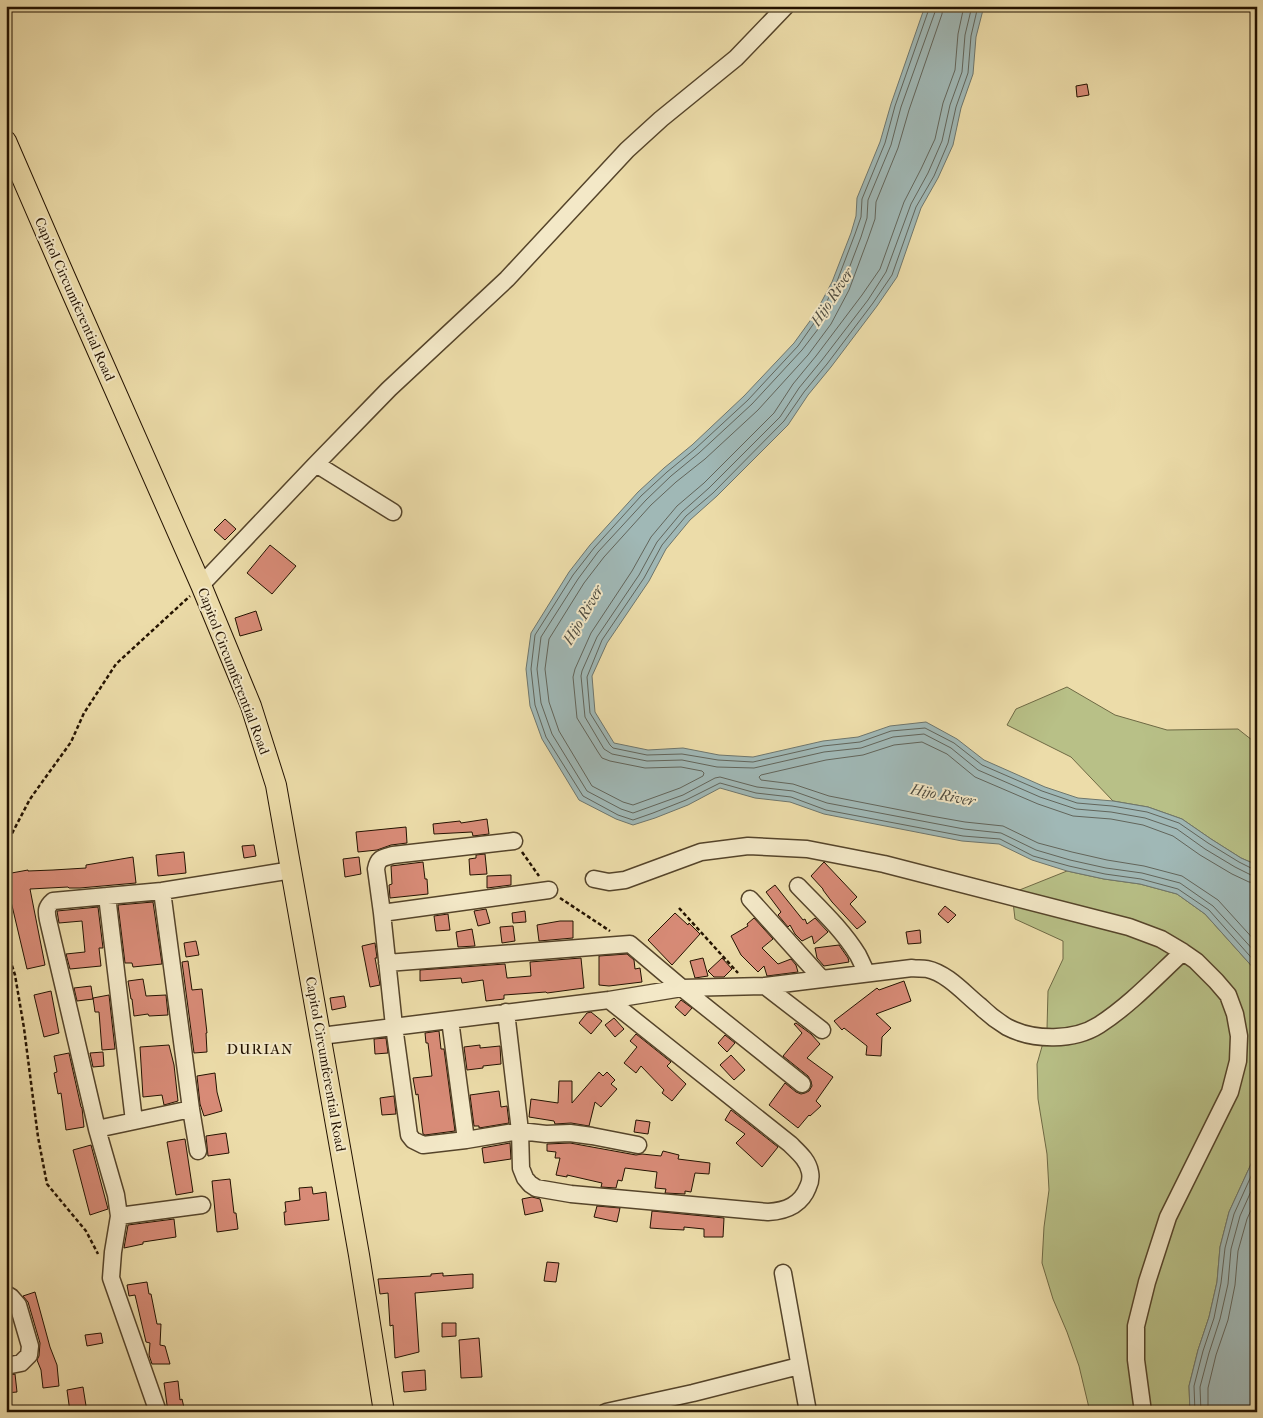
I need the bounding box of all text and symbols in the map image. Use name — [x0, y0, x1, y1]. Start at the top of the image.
street label: Capitol Circumferential Road — [31, 215, 119, 384]
water label: Hijo River — [806, 264, 858, 330]
water label: Hijo River — [558, 581, 608, 649]
street label: Capitol Circumferential Road — [194, 585, 273, 757]
water label: Hijo River — [908, 780, 978, 810]
street label: Capitol Circumferential Road — [302, 975, 349, 1153]
district label: DURIAN — [227, 1040, 293, 1058]

